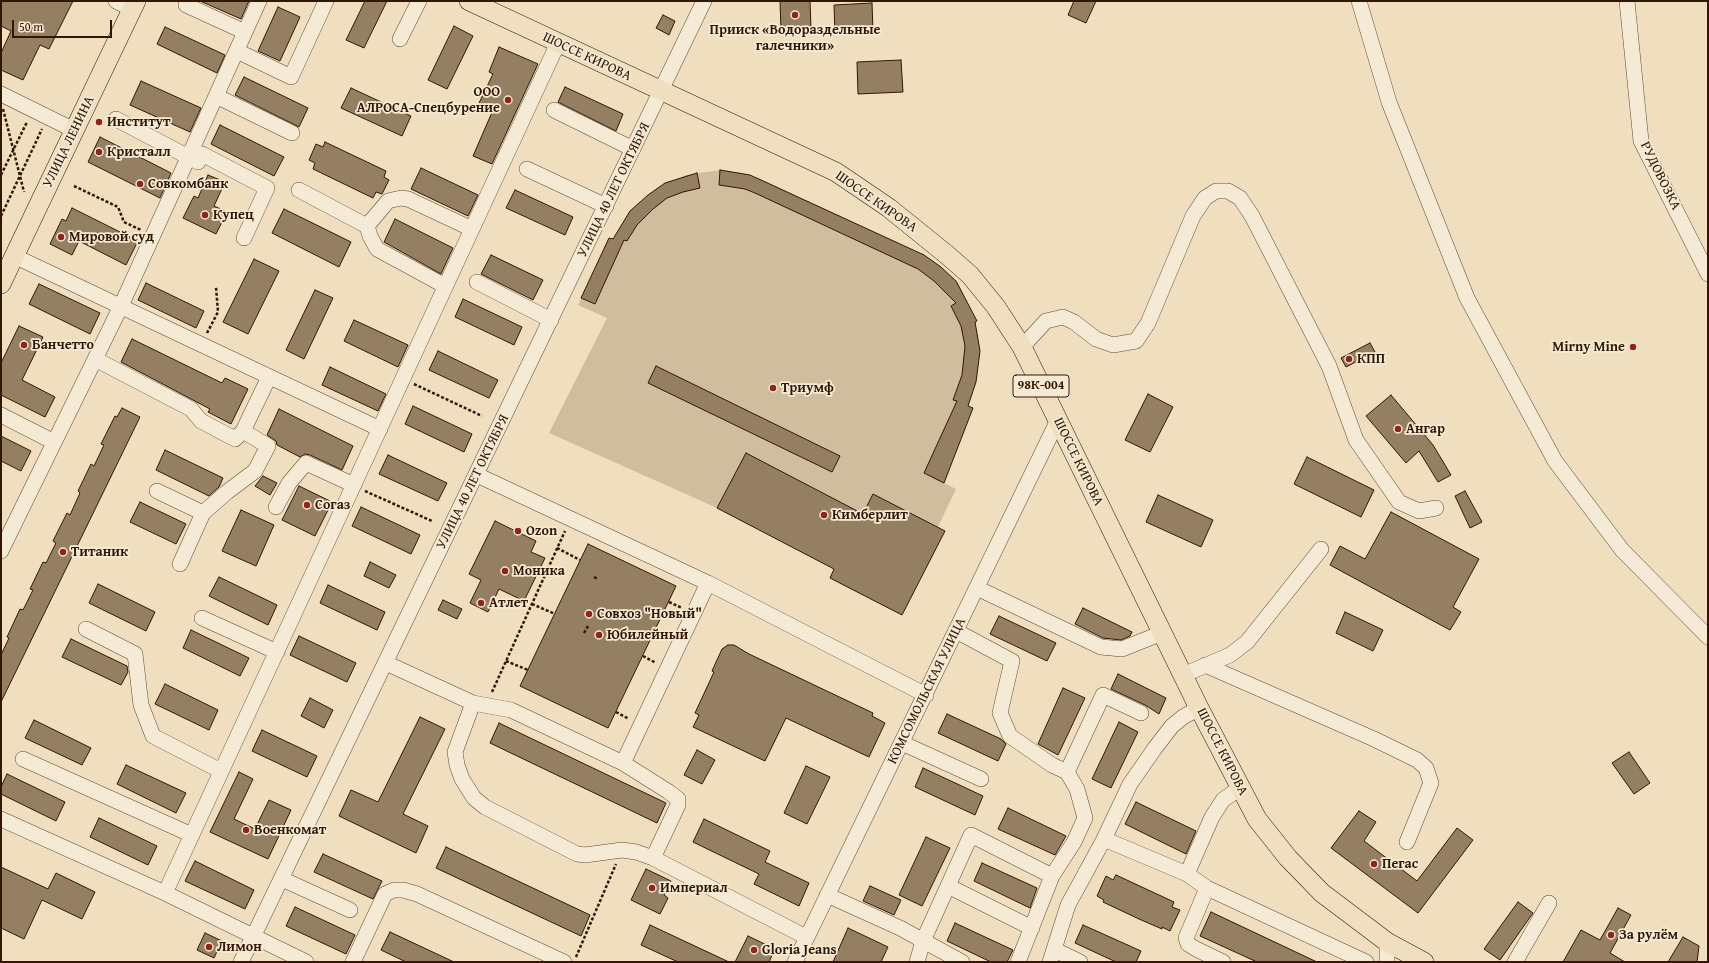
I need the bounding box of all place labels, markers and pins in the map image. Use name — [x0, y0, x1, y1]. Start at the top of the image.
marker: Прииск «Водораздельные галечники» — [790, 10, 800, 20]
place label: Прииск «Водораздельные галечники» — [710, 22, 880, 54]
place label: ООО АЛРОСА-Спецбурение — [357, 84, 500, 116]
marker: ООО АЛРОСА-Спецбурение — [503, 95, 513, 105]
place label: Институт — [107, 114, 170, 130]
marker: Институт — [94, 117, 104, 127]
place label: Кристалл — [107, 144, 171, 160]
marker: Кристалл — [94, 147, 104, 157]
place label: Совкомбанк — [148, 176, 228, 192]
marker: Совкомбанк — [135, 179, 145, 189]
place label: Купец — [213, 207, 254, 223]
marker: Купец — [200, 210, 210, 220]
place label: Мировой суд — [69, 229, 154, 245]
marker: Мировой суд — [56, 232, 66, 242]
place label: Банчетто — [32, 337, 94, 353]
place label: Mirny Mine — [1552, 339, 1625, 355]
marker: Банчетто — [19, 340, 29, 350]
marker: Mirny Mine — [1628, 342, 1638, 352]
place label: КПП — [1357, 351, 1385, 367]
marker: КПП — [1344, 354, 1354, 364]
place label: Триумф — [781, 380, 834, 396]
marker: Триумф — [768, 383, 778, 393]
place label: Ангар — [1406, 421, 1445, 437]
marker: Ангар — [1393, 424, 1403, 434]
place label: Согаз — [315, 497, 350, 513]
marker: Согаз — [302, 500, 312, 510]
place label: Кимберлит — [832, 507, 908, 523]
marker: Кимберлит — [819, 510, 829, 520]
place label: Ozon — [526, 523, 557, 539]
marker: Ozon — [513, 526, 523, 536]
place label: Титаник — [71, 544, 128, 560]
marker: Титаник — [58, 547, 68, 557]
place label: Моника — [513, 563, 565, 579]
marker: Моника — [500, 566, 510, 576]
place label: Атлет — [489, 595, 528, 611]
marker: Атлет — [476, 598, 486, 608]
place label: Совхоз "Новый" — [597, 606, 702, 622]
marker: Совхоз "Новый" — [584, 609, 594, 619]
place label: Юбилейный — [607, 627, 688, 643]
marker: Юбилейный — [594, 630, 604, 640]
place label: Военкомат — [254, 822, 326, 838]
marker: Военкомат — [241, 825, 251, 835]
place label: Пегас — [1382, 856, 1418, 872]
marker: Пегас — [1369, 859, 1379, 869]
place label: Империал — [660, 880, 728, 896]
marker: Империал — [647, 883, 657, 893]
place label: За рулём — [1619, 927, 1678, 943]
marker: За рулём — [1606, 930, 1616, 940]
place label: Лимон — [217, 939, 262, 955]
marker: Лимон — [204, 942, 214, 952]
place label: Gloria Jeans — [762, 942, 836, 958]
marker: Gloria Jeans — [749, 945, 759, 955]

